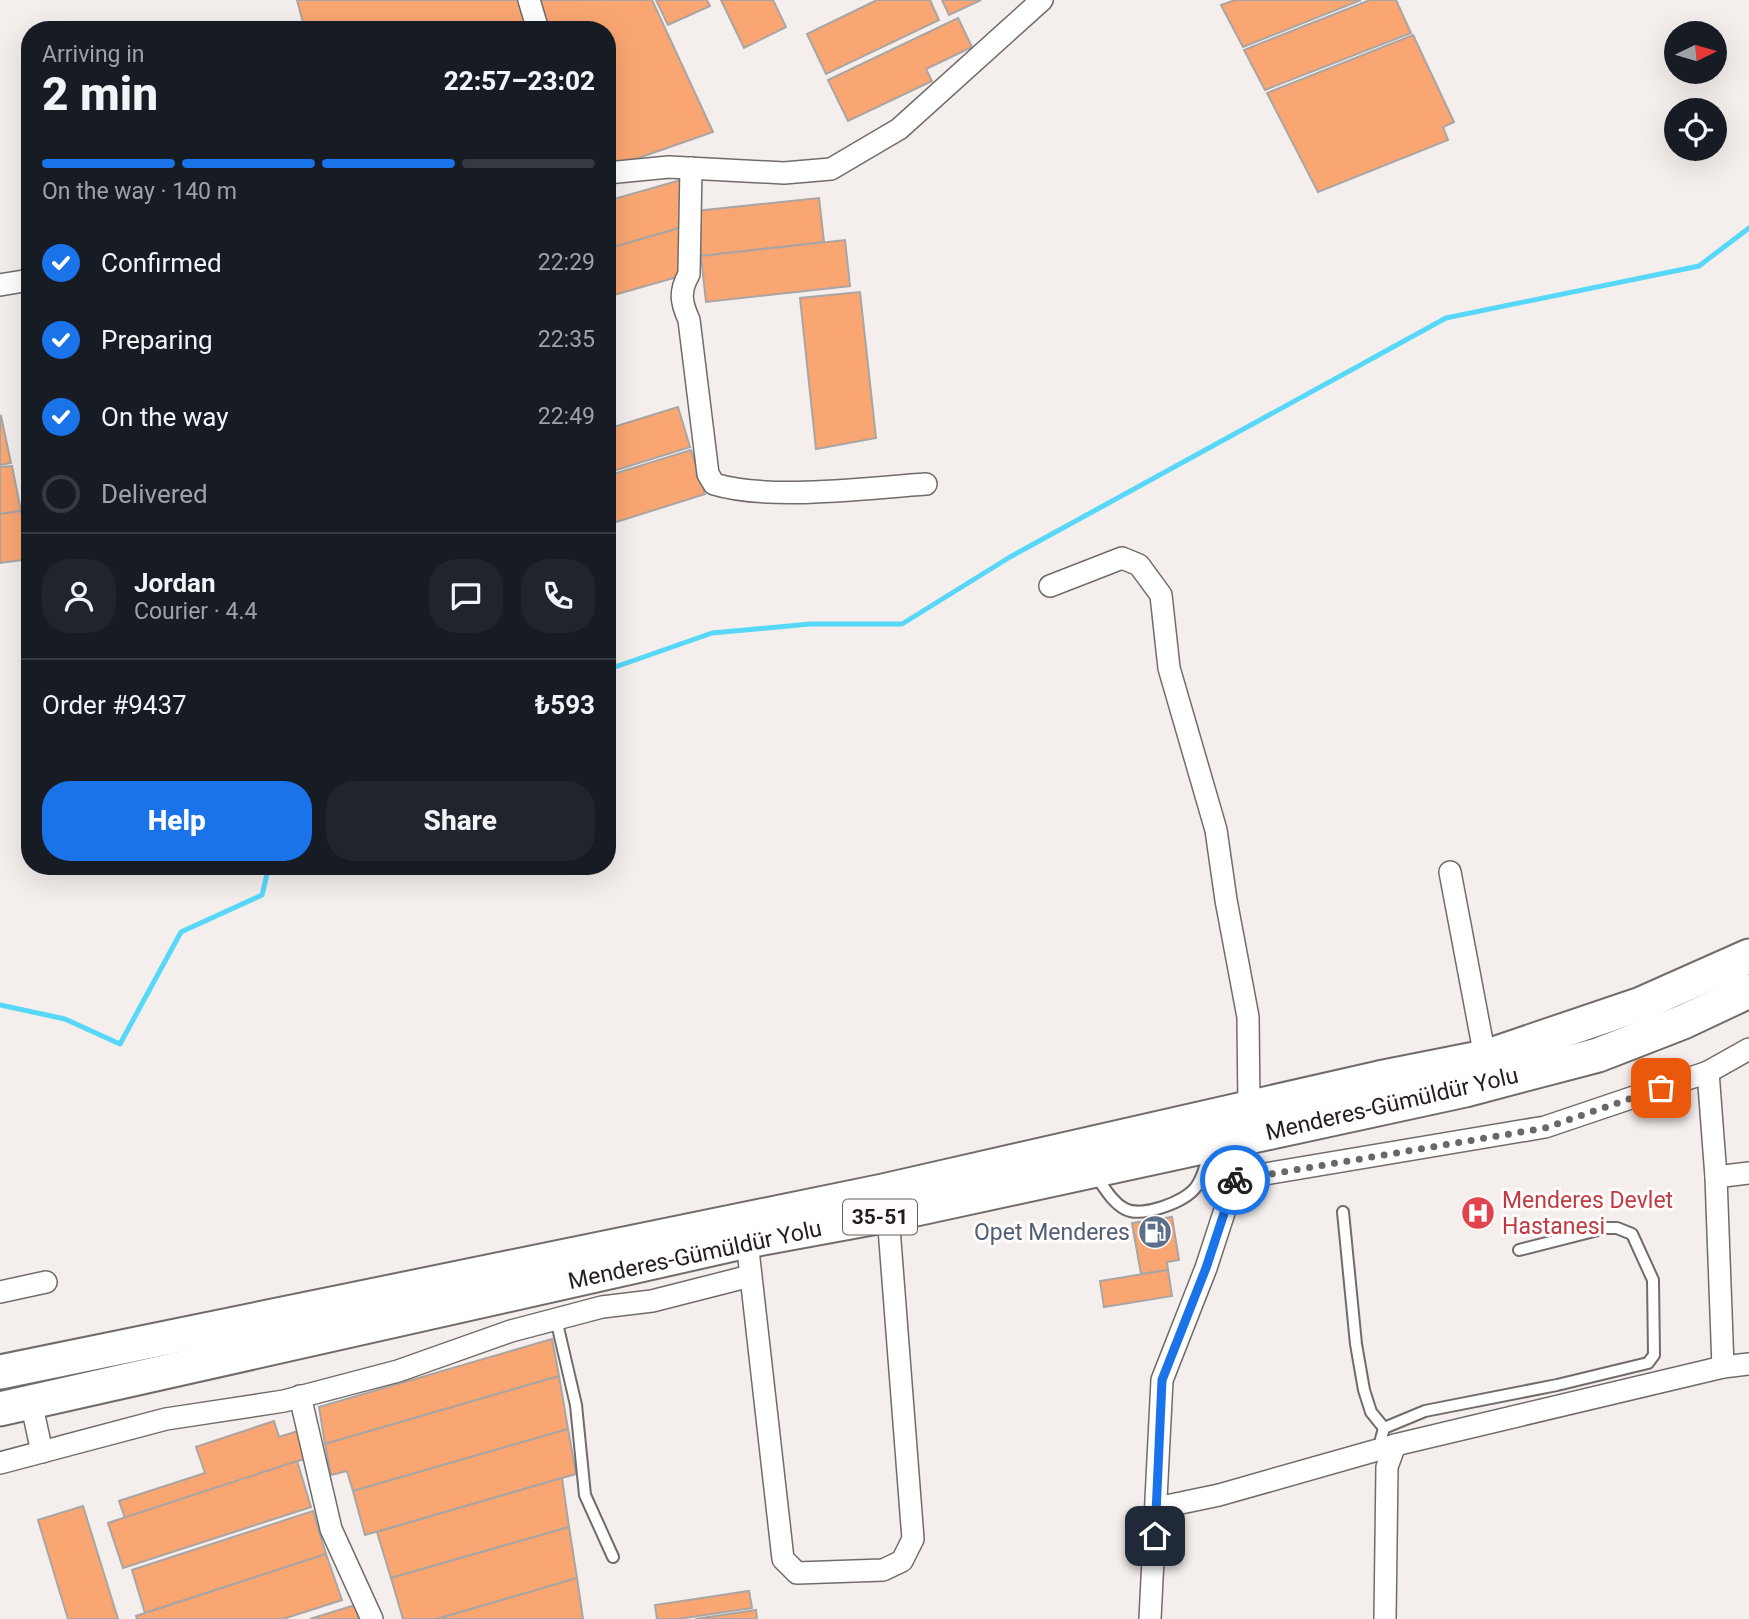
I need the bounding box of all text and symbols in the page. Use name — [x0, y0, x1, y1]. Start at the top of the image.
north arrow — [1664, 21, 1727, 84]
map controls — [1664, 21, 1727, 161]
text: Arriving in — [42, 41, 145, 68]
text: 22:57–23:02 — [444, 66, 595, 96]
text: 2 min — [42, 67, 158, 121]
button: locate — [1664, 98, 1727, 161]
text: On the way · 140 m — [42, 178, 237, 205]
icon: check — [42, 244, 80, 282]
text: Confirmed — [101, 248, 222, 278]
text: 22:29 — [538, 249, 595, 276]
icon: check — [42, 321, 80, 359]
text: Preparing — [101, 325, 213, 355]
text: 22:35 — [538, 326, 595, 353]
icon: check — [42, 398, 80, 436]
text: On the way — [101, 402, 229, 432]
text: 22:49 — [538, 403, 595, 430]
text: Delivered — [101, 479, 208, 509]
button: person — [42, 559, 116, 633]
button: chat — [429, 559, 503, 633]
button: phone — [521, 559, 595, 633]
text: Jordan — [134, 568, 216, 598]
text: Courier · 4.4 — [134, 598, 257, 625]
text: Order #9437 — [42, 690, 187, 720]
text: ₺593 — [535, 690, 595, 720]
button: Help — [42, 781, 312, 861]
button: Share — [326, 781, 595, 861]
pin — [1631, 1058, 1691, 1118]
street label: Menderes-Gümüldür Yolu — [1263, 1062, 1521, 1146]
icon: bag — [1642, 1069, 1680, 1107]
courier — [1200, 1145, 1270, 1215]
icon: bike — [1216, 1161, 1254, 1199]
place label: Menderes Devlet Hastanesi — [1502, 1187, 1673, 1240]
hospital icon: Menderes Devlet Hastanesi — [1459, 1194, 1497, 1232]
road number: 35-51 — [843, 1200, 917, 1234]
fuel station icon: Opet Menderes — [1136, 1213, 1174, 1251]
street label: Menderes-Gümüldür Yolu — [566, 1215, 824, 1295]
place label: Opet Menderes — [974, 1219, 1130, 1246]
pin — [1125, 1506, 1185, 1566]
icon: home — [1136, 1517, 1174, 1555]

